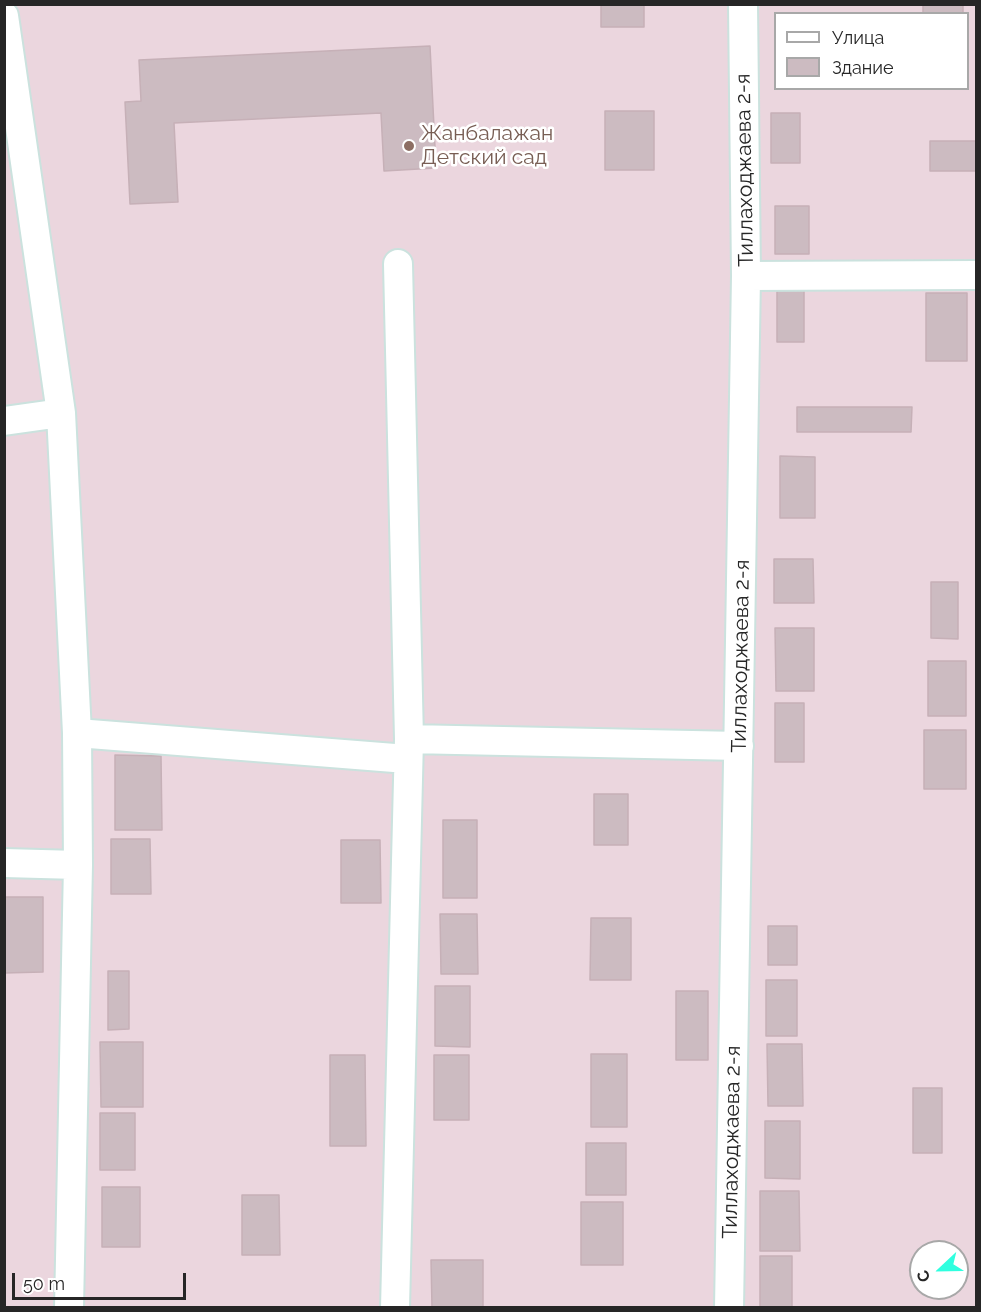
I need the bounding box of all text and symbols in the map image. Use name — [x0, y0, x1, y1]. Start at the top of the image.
legend — [774, 12, 969, 90]
text: Улица — [832, 27, 884, 48]
text: Здание — [832, 57, 894, 78]
street label: Тиллаходжаева 2-я — [731, 73, 759, 267]
place label: Жанбалажан Детский сад — [421, 121, 553, 171]
marker: Жанбалажан Детский сад — [402, 139, 416, 153]
street label: Тиллаходжаева 2-я — [727, 559, 755, 753]
street label: Тиллаходжаева 2-я — [718, 1045, 746, 1239]
north arrow — [909, 1240, 969, 1300]
scale bar — [15, 1261, 189, 1299]
text: С — [913, 1268, 935, 1285]
text: 50 m — [23, 1273, 65, 1294]

